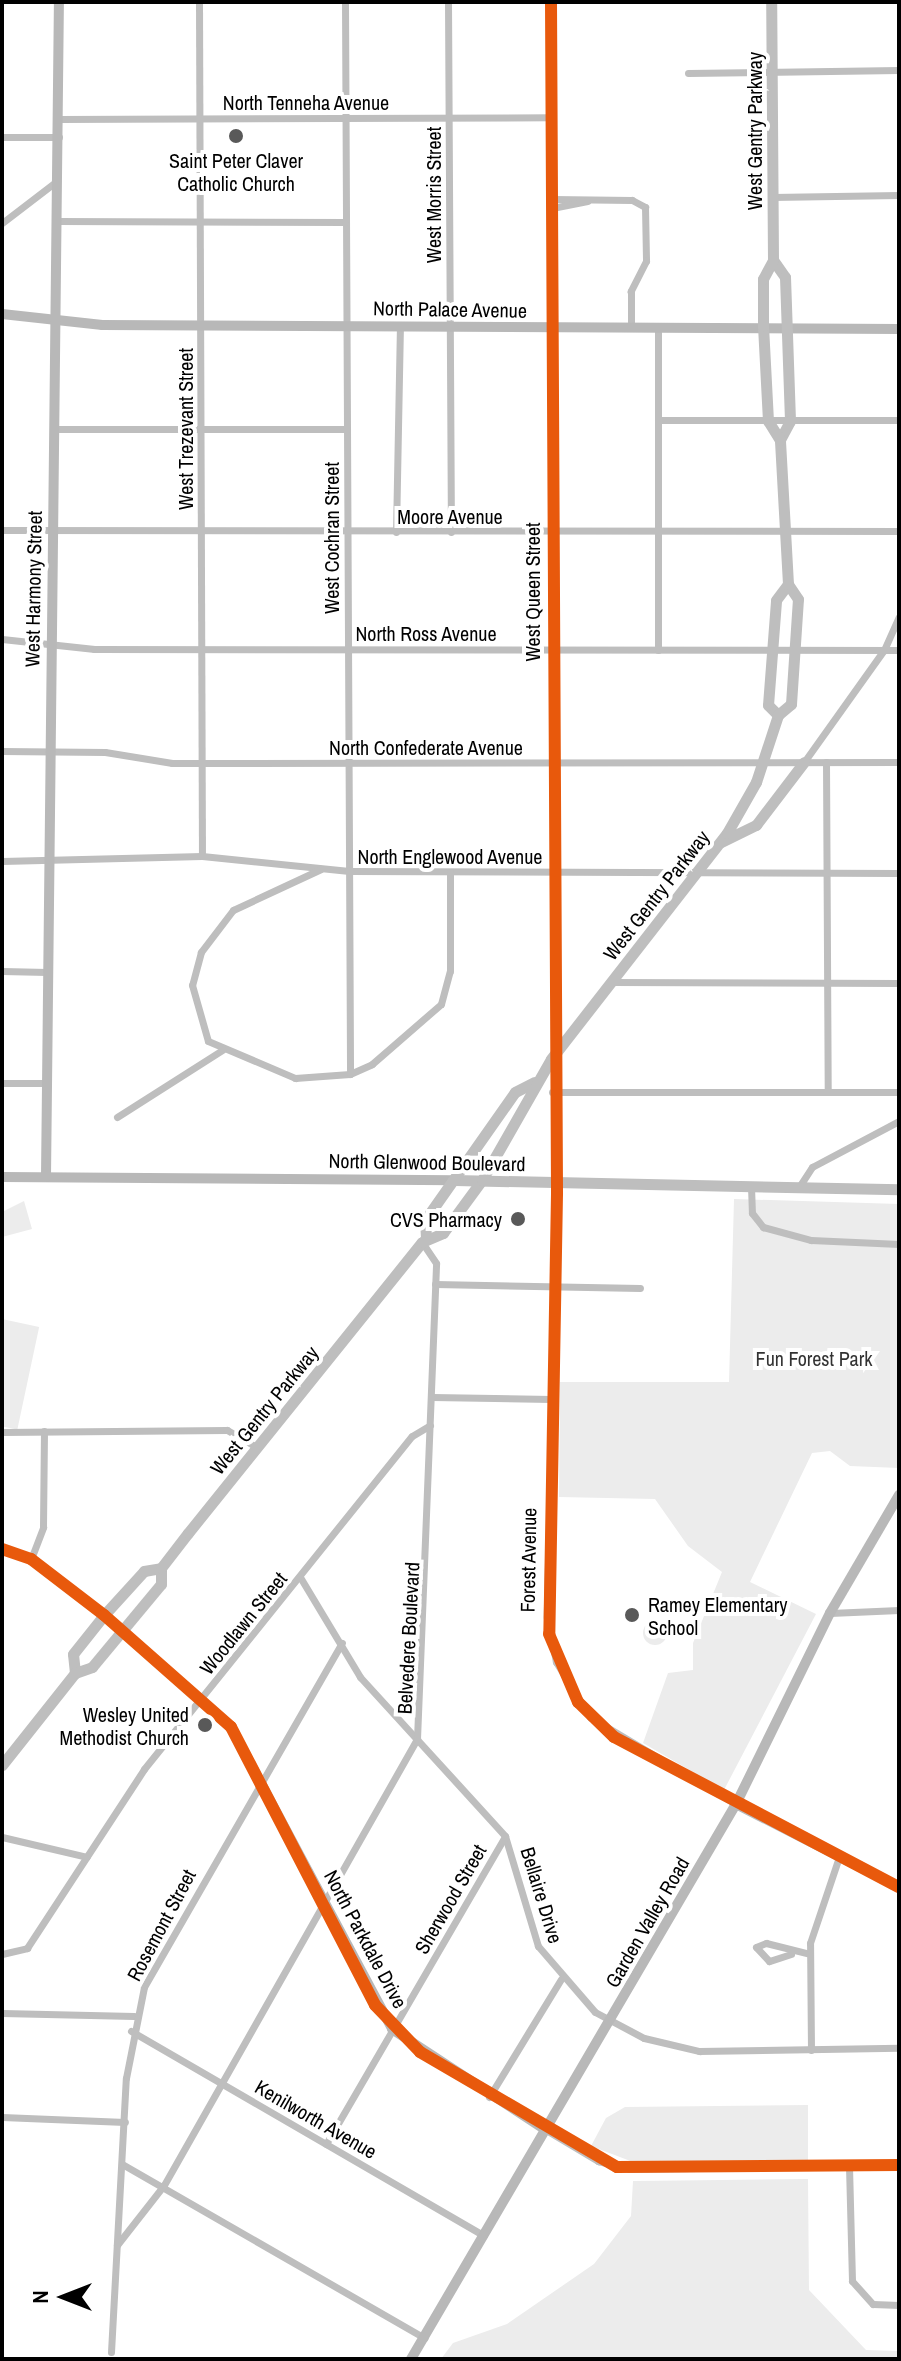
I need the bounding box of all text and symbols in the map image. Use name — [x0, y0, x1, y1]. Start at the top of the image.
street label: West Gentry Parkway — [742, 52, 766, 210]
street label: North Tenneha Avenue — [222, 90, 390, 114]
marker: Saint Peter Claver Catholic Church — [227, 127, 245, 145]
street label: West Morris Street — [421, 127, 445, 263]
place label: Saint Peter Claver Catholic Church — [169, 148, 303, 195]
street label: North Palace Avenue — [372, 296, 528, 322]
street label: West Trezevant Street — [173, 348, 197, 510]
street label: West Cochran Street — [319, 462, 343, 614]
street label: Moore Avenue — [397, 504, 503, 528]
street label: West Harmony Street — [20, 511, 46, 667]
street label: West Queen Street — [520, 522, 544, 662]
street label: North Ross Avenue — [355, 621, 497, 645]
street label: North Confederate Avenue — [329, 735, 523, 759]
street label: West Gentry Parkway — [598, 825, 714, 965]
street label: North Englewood Avenue — [357, 844, 543, 868]
street label: North Glenwood Boulevard — [328, 1148, 526, 1176]
place label: CVS Pharmacy — [390, 1207, 502, 1231]
marker: CVS Pharmacy — [509, 1210, 527, 1228]
street label: West Gentry Parkway — [205, 1341, 323, 1479]
park label: Fun Forest Park — [756, 1346, 872, 1370]
street label: Forest Avenue — [515, 1507, 541, 1613]
street label: Belvedere Boulevard — [392, 1561, 424, 1715]
street label: Woodlawn Street — [194, 1567, 292, 1679]
place label: Ramey Elementary School — [648, 1592, 787, 1639]
marker: Ramey Elementary School — [623, 1606, 641, 1624]
place label: Wesley United Methodist Church — [60, 1702, 189, 1749]
marker: Wesley United Methodist Church — [196, 1716, 214, 1734]
street label: Sherwood Street — [409, 1840, 491, 1958]
street label: Bellaire Drive — [516, 1844, 568, 1946]
street label: Garden Valley Road — [600, 1853, 694, 1991]
street label: Rosemont Street — [122, 1865, 200, 1985]
street label: North Parkdale Drive — [319, 1866, 413, 2012]
street label: Kenilworth Avenue — [251, 2074, 381, 2164]
north arrow — [24, 2257, 104, 2337]
text: N — [25, 2290, 55, 2304]

